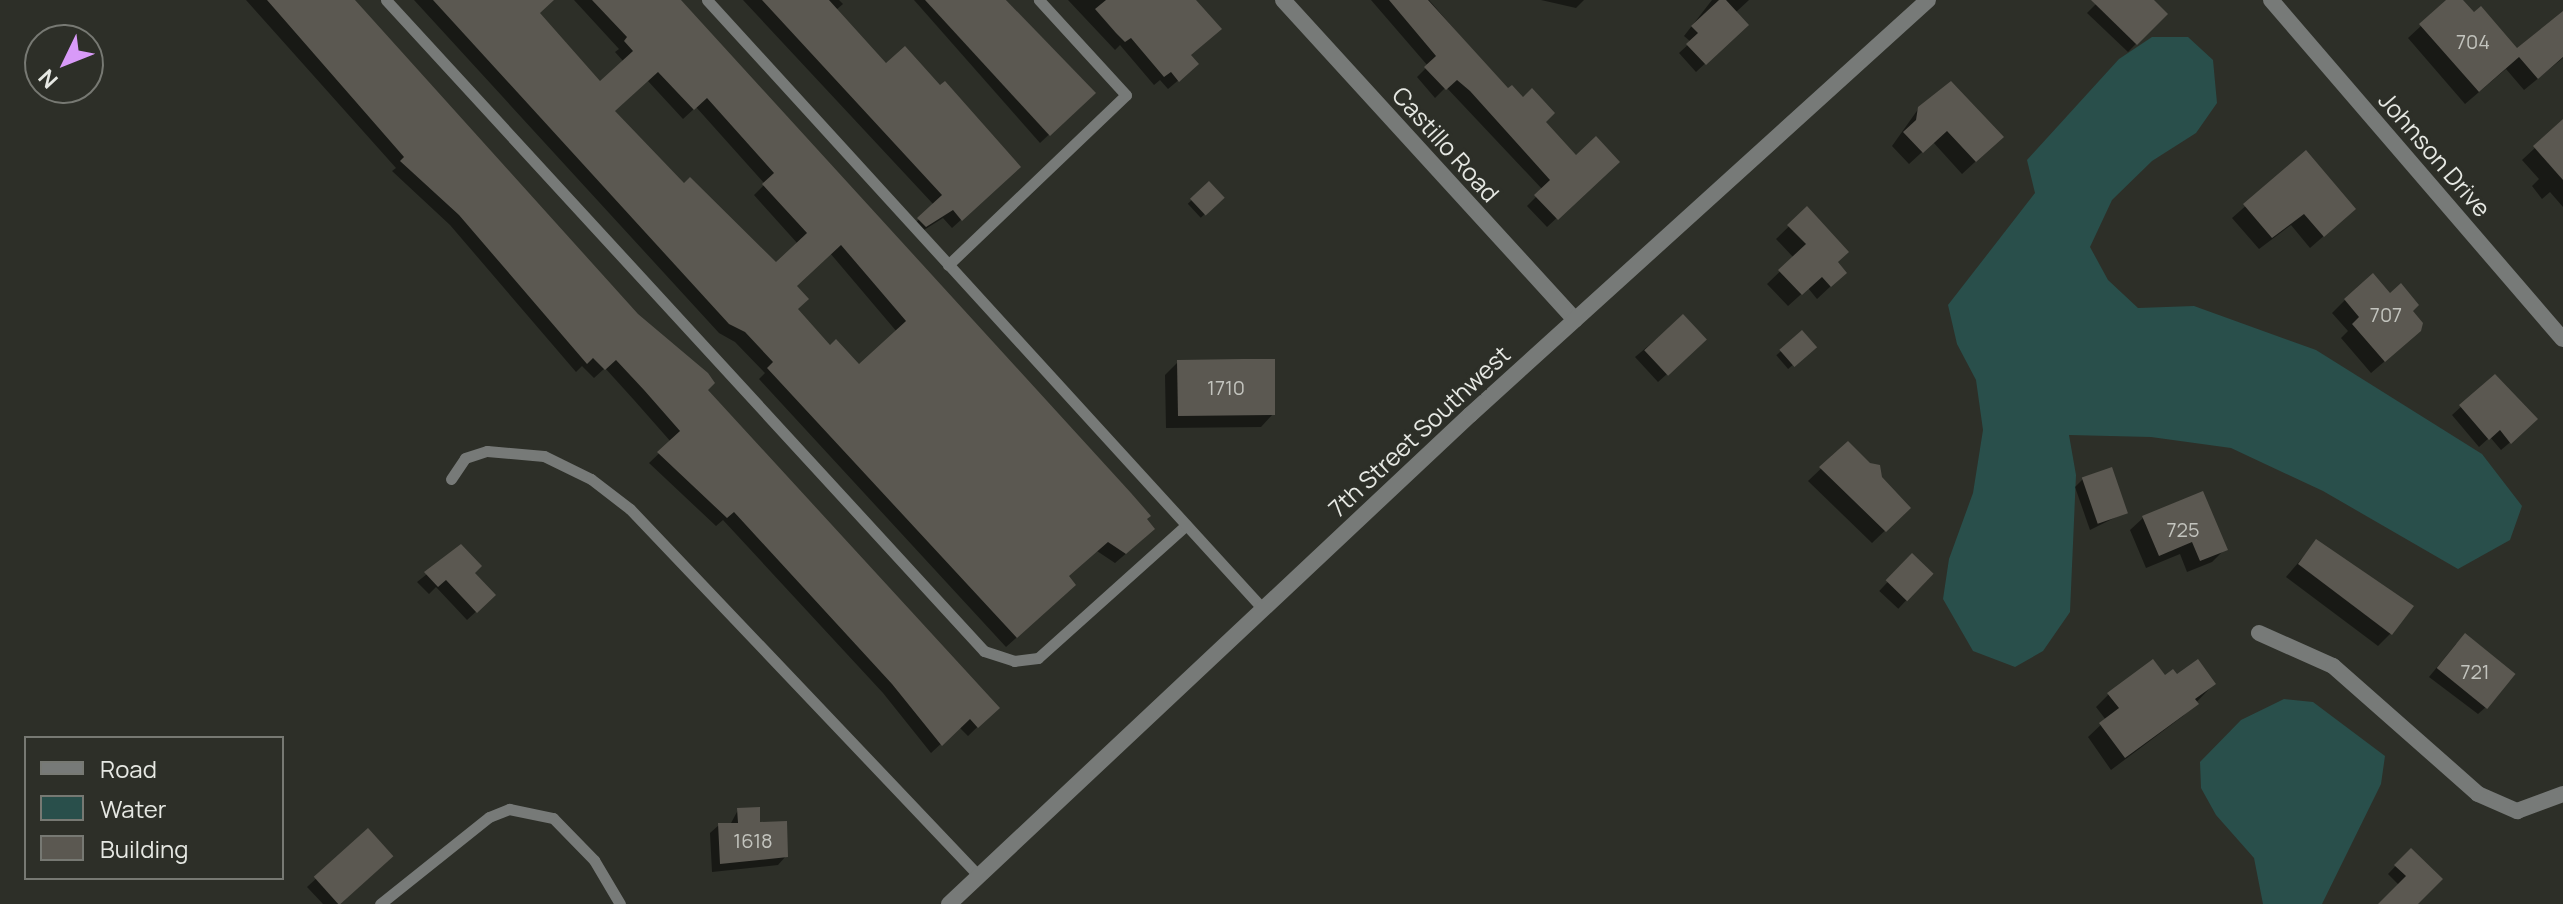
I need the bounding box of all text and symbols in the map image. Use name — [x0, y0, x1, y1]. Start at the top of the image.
north arrow — [24, 24, 104, 104]
house number: 704 — [2456, 29, 2490, 53]
text: N — [32, 63, 64, 95]
street label: Castillo Road — [1387, 80, 1505, 208]
street label: Johnson Drive — [2373, 86, 2497, 222]
house number: 707 — [2370, 302, 2402, 326]
street label: 7th Street Southwest — [1322, 340, 1516, 522]
house number: 1710 — [1207, 375, 1245, 399]
house number: 725 — [2167, 517, 2199, 541]
house number: 721 — [2460, 659, 2490, 683]
legend — [24, 736, 284, 880]
text: Road — [100, 752, 157, 785]
text: Water — [100, 792, 167, 825]
house number: 1618 — [733, 828, 773, 852]
text: Building — [100, 832, 188, 865]

